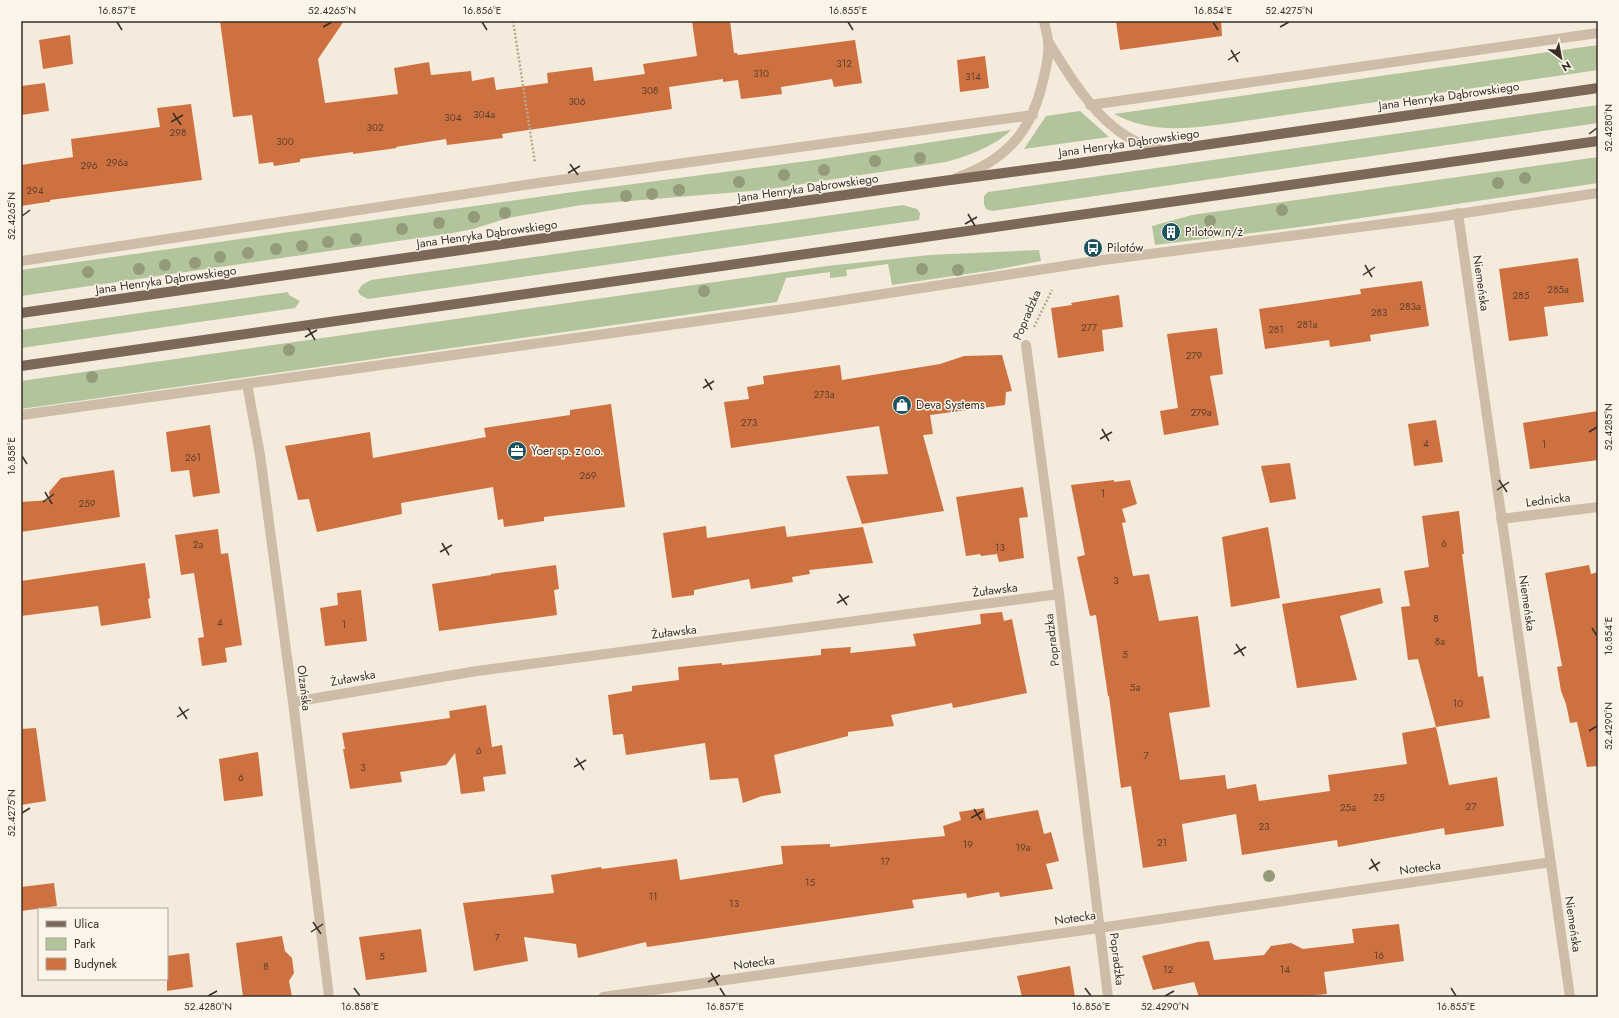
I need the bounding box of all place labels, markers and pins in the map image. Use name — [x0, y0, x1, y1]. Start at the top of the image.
building icon: Pilotów n/ż — [1160, 221, 1182, 243]
place label: Pilotów n/ż — [1185, 223, 1244, 241]
bus stop icon: Pilotów — [1082, 237, 1104, 259]
place label: Pilotów — [1107, 239, 1144, 257]
shop icon: Deva Systems — [891, 394, 913, 416]
place label: Deva Systems — [916, 396, 985, 414]
office icon: Yoer sp. z o.o. — [506, 440, 528, 462]
place label: Yoer sp. z o.o. — [531, 442, 603, 460]

